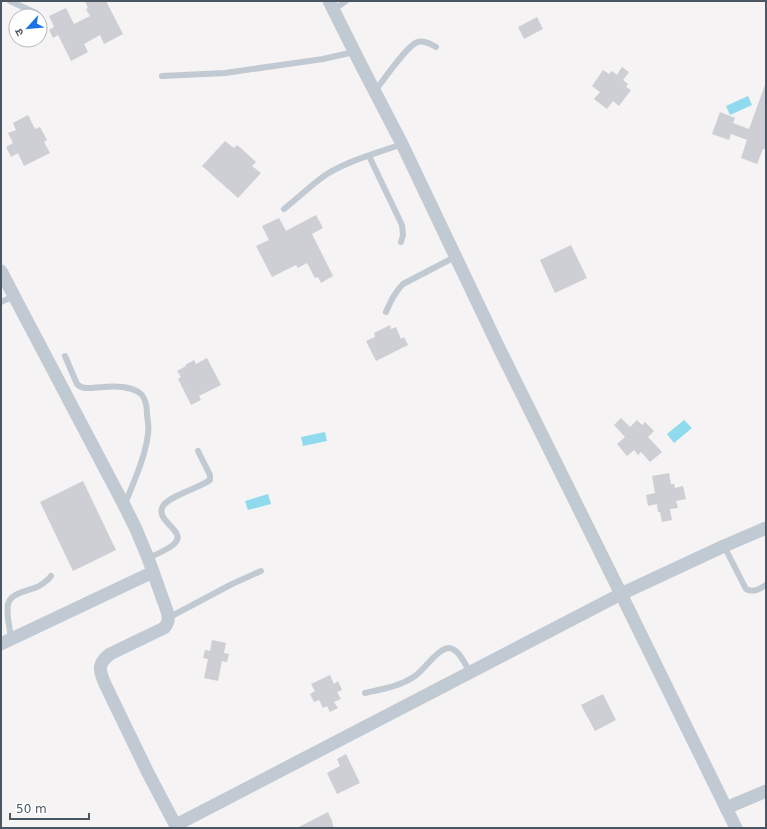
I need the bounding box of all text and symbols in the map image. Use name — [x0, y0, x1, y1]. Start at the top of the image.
north arrow — [8, 8, 48, 48]
text: उ — [12, 26, 27, 38]
scale bar — [10, 795, 89, 821]
text: 50 m — [16, 802, 47, 816]

